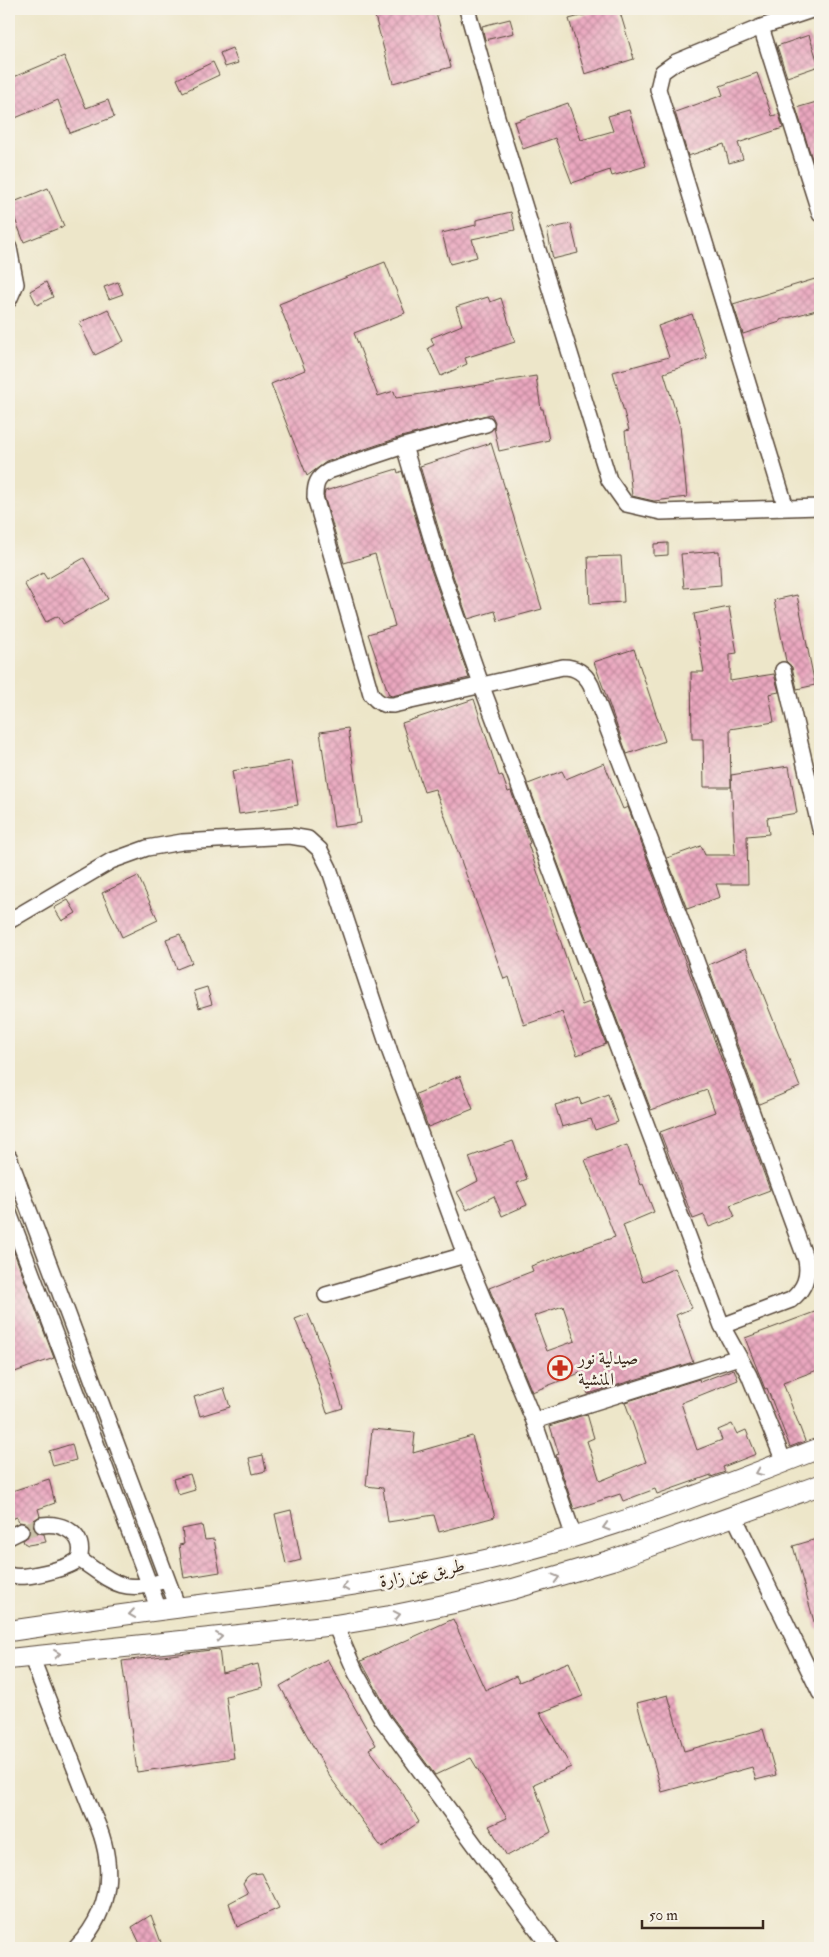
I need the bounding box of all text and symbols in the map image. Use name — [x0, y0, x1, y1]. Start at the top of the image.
place label: صيدلية نور المنشية — [576, 1347, 638, 1391]
pharmacy icon: صيدلية نور المنشية — [547, 1355, 573, 1381]
one-way arrow — [755, 1467, 763, 1477]
one-way arrow — [602, 1522, 610, 1532]
street label: طريق عين زارة — [378, 1554, 467, 1593]
one-way arrow — [551, 1573, 559, 1583]
one-way arrow — [341, 1581, 350, 1591]
one-way arrow — [128, 1608, 136, 1619]
one-way arrow — [393, 1610, 402, 1621]
one-way arrow — [215, 1632, 223, 1643]
one-way arrow — [53, 1648, 61, 1659]
scale bar — [642, 1897, 763, 1929]
text: 50 m — [649, 1906, 678, 1925]

